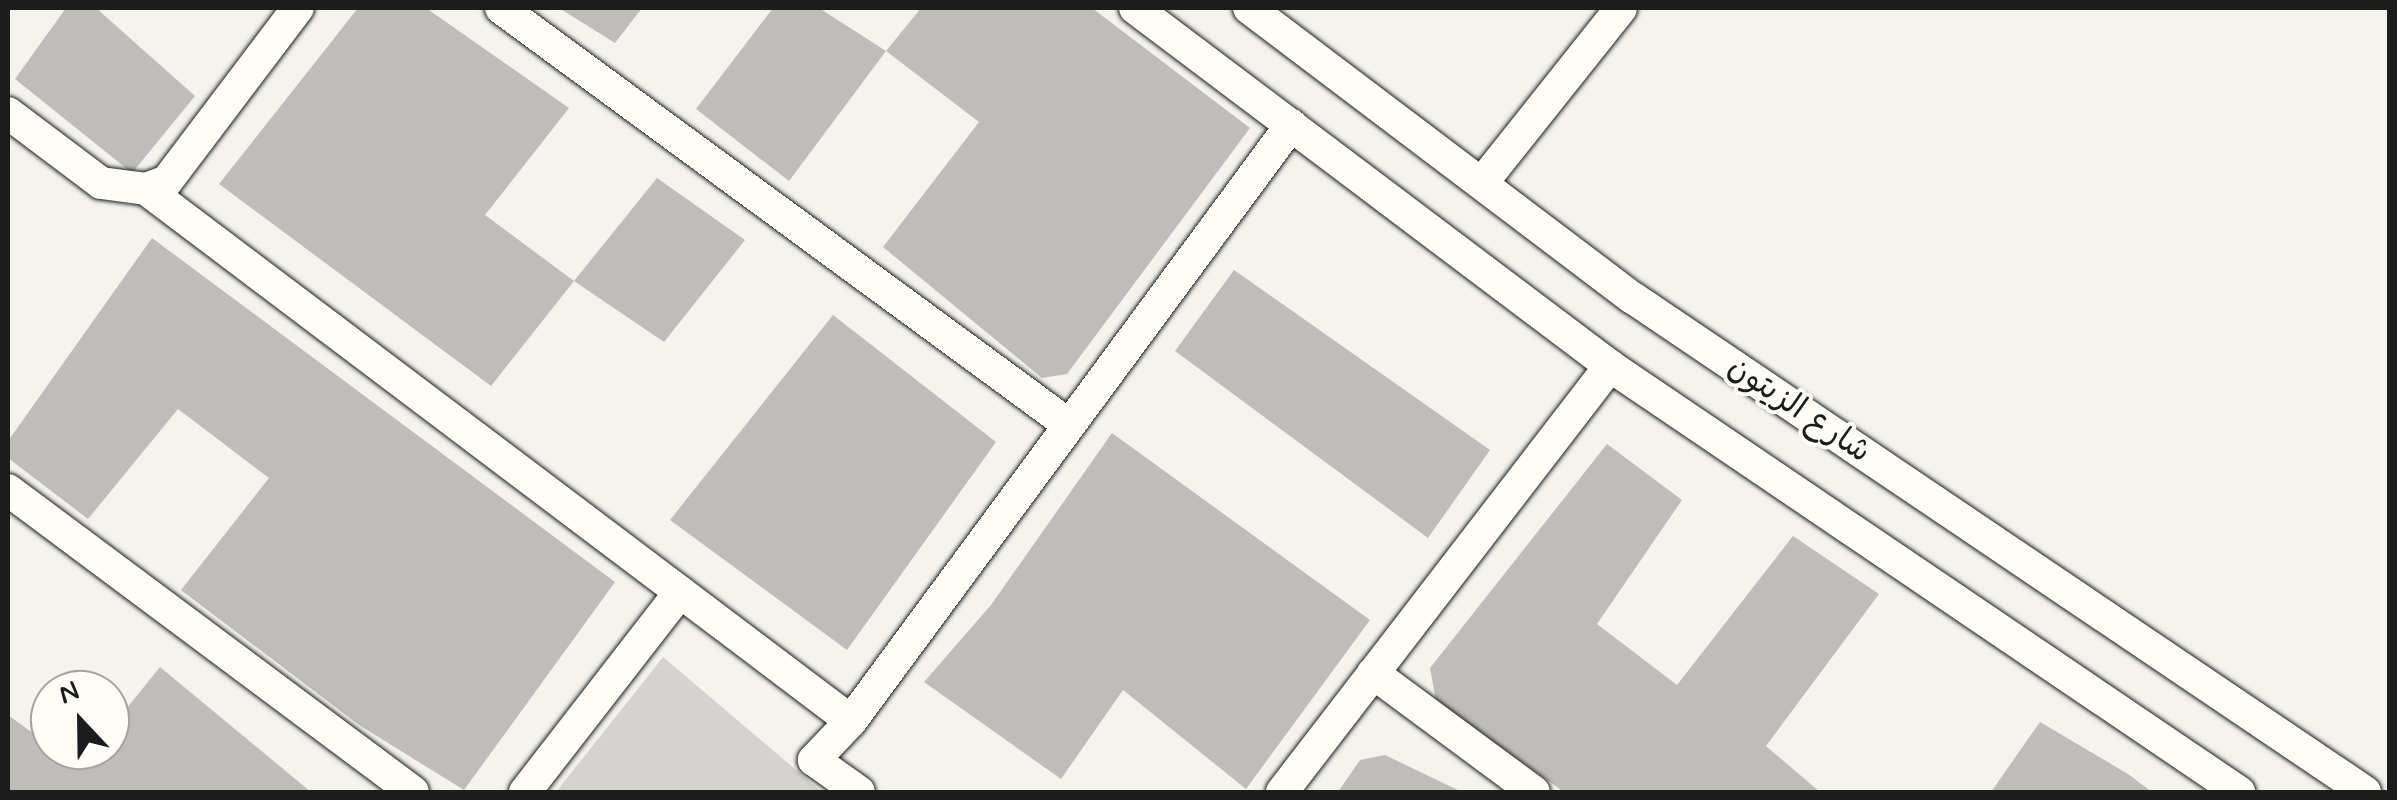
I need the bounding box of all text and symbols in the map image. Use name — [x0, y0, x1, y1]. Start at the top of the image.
street label: شارع الزيتون — [1720, 348, 1878, 472]
north arrow — [30, 670, 130, 770]
text: N — [54, 673, 85, 714]

